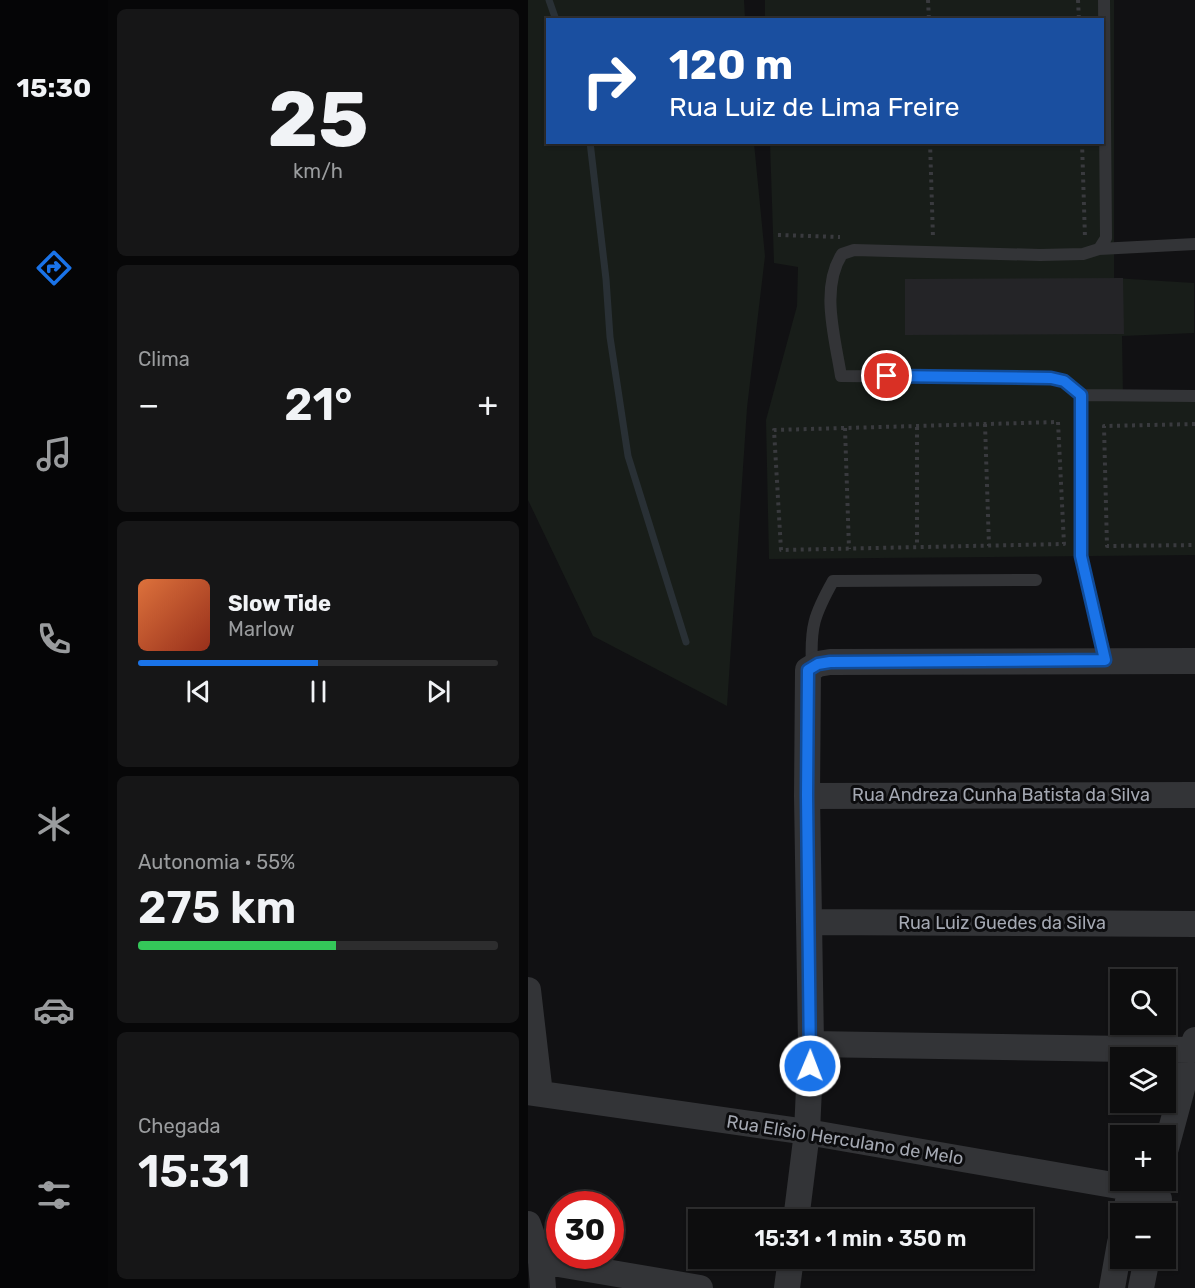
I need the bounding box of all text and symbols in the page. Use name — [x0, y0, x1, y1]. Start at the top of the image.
text: 120 m — [669, 40, 793, 90]
icon: right — [570, 42, 648, 120]
text: 15:30 — [17, 72, 91, 104]
text: 25 — [267, 73, 369, 166]
text: Rua Luiz de Lima Freire — [669, 91, 960, 123]
text: km/h — [293, 159, 343, 183]
icon: directions — [33, 247, 75, 289]
text: Clima — [138, 347, 190, 371]
pin — [861, 350, 912, 401]
icon: arrive — [870, 359, 903, 392]
text: 21° — [284, 378, 353, 431]
text: − — [138, 385, 159, 424]
text: + — [477, 385, 498, 424]
icon: music — [33, 433, 75, 475]
text: Slow Tide — [228, 590, 331, 617]
text: Marlow — [228, 617, 295, 641]
icon: phone — [33, 618, 75, 660]
icon: previous — [182, 675, 215, 708]
icon: pause — [302, 675, 335, 708]
icon: next — [422, 675, 455, 708]
street label: Rua Andreza Cunha Batista da Silva — [852, 784, 1150, 806]
icon: climate — [33, 803, 75, 845]
text: Autonomia · 55% — [138, 850, 295, 874]
text: 275 km — [138, 881, 296, 934]
street label: Rua Luiz Guedes da Silva — [898, 912, 1106, 934]
map controls — [1110, 969, 1176, 1269]
button: search — [1110, 969, 1176, 1035]
icon: car — [33, 989, 75, 1031]
position arrow — [778, 1034, 842, 1098]
button: layers — [1110, 1047, 1176, 1113]
street label: Rua Elísio Herculano de Melo — [725, 1110, 965, 1170]
text: Chegada — [138, 1114, 221, 1138]
button: + — [1110, 1125, 1176, 1191]
text: 15:31 — [138, 1145, 251, 1198]
icon: filters — [33, 1174, 75, 1216]
speed limit sign: 30 — [546, 1191, 624, 1269]
button: − — [1110, 1203, 1176, 1269]
text: 15:31 · 1 min · 350 m — [755, 1225, 967, 1252]

